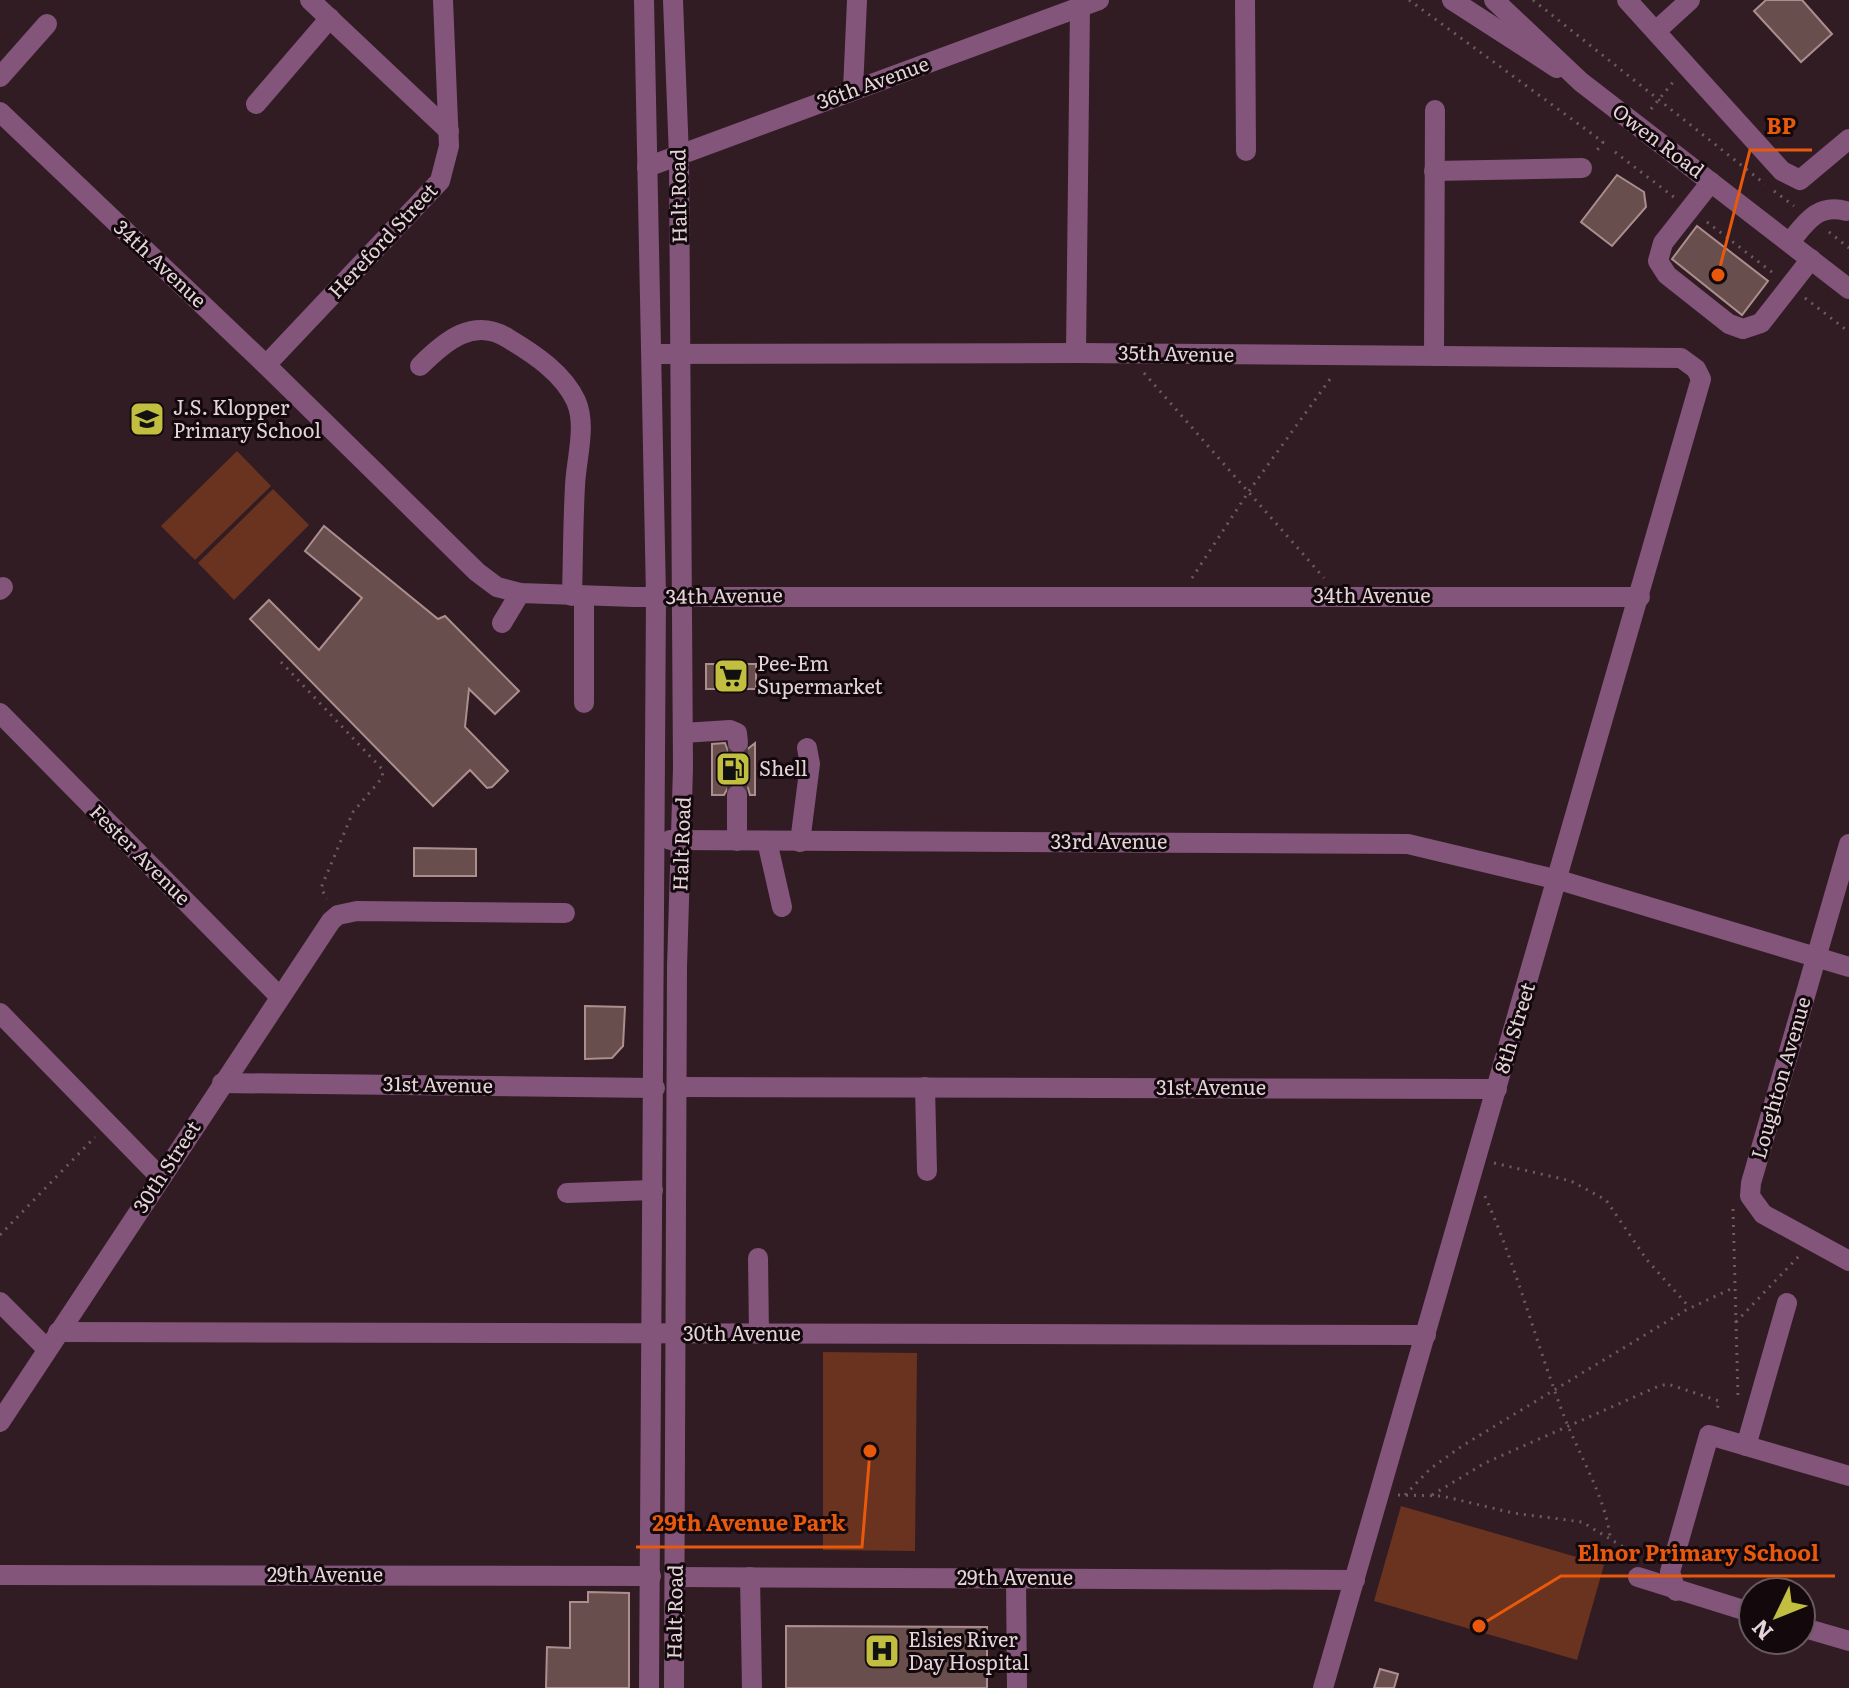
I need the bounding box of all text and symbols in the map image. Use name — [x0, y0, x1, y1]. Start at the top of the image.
street label: 36th Avenue — [812, 47, 932, 115]
street label: Owen Road — [1607, 95, 1711, 184]
callout: BP — [1750, 104, 1812, 150]
text: BP — [1766, 108, 1796, 141]
street label: Halt Road — [661, 148, 693, 244]
street label: Hereford Street — [320, 175, 443, 304]
street label: 34th Avenue — [108, 212, 214, 314]
street label: 35th Avenue — [1118, 336, 1235, 368]
place label: J.S. Klopper Primary School — [173, 391, 321, 444]
school or university icon: J.S. Klopper Primary School — [128, 400, 166, 438]
street label: 34th Avenue — [665, 578, 783, 610]
street label: 34th Avenue — [1313, 579, 1431, 609]
place label: Pee-Em Supermarket — [757, 647, 883, 700]
supermarket icon: Pee-Em Supermarket — [712, 657, 750, 695]
fuel station icon: Shell — [714, 750, 752, 788]
place label: Shell — [759, 752, 808, 782]
street label: Fester Avenue — [84, 796, 199, 911]
street label: Halt Road — [663, 796, 697, 892]
street label: 33rd Avenue — [1051, 825, 1167, 855]
street label: 8th Street — [1485, 978, 1541, 1077]
street label: Loughton Avenue — [1742, 993, 1817, 1162]
street label: 31st Avenue — [383, 1067, 493, 1099]
street label: 31st Avenue — [1156, 1071, 1266, 1101]
street label: 30th Street — [124, 1114, 206, 1218]
street label: 30th Avenue — [683, 1317, 801, 1347]
callout: 29th Avenue Park — [636, 1501, 862, 1547]
text: 29th Avenue Park — [652, 1505, 846, 1538]
callout: Elnor Primary School — [1561, 1530, 1835, 1576]
text: Elnor Primary School — [1577, 1535, 1819, 1568]
street label: 29th Avenue — [267, 1558, 383, 1588]
street label: 29th Avenue — [957, 1561, 1073, 1591]
street label: Halt Road — [657, 1564, 689, 1660]
north arrow — [1737, 1576, 1817, 1656]
text: N — [1743, 1613, 1780, 1649]
place label: Elsies River Day Hospital — [908, 1623, 1030, 1676]
hospital icon: Elsies River Day Hospital — [863, 1632, 901, 1670]

